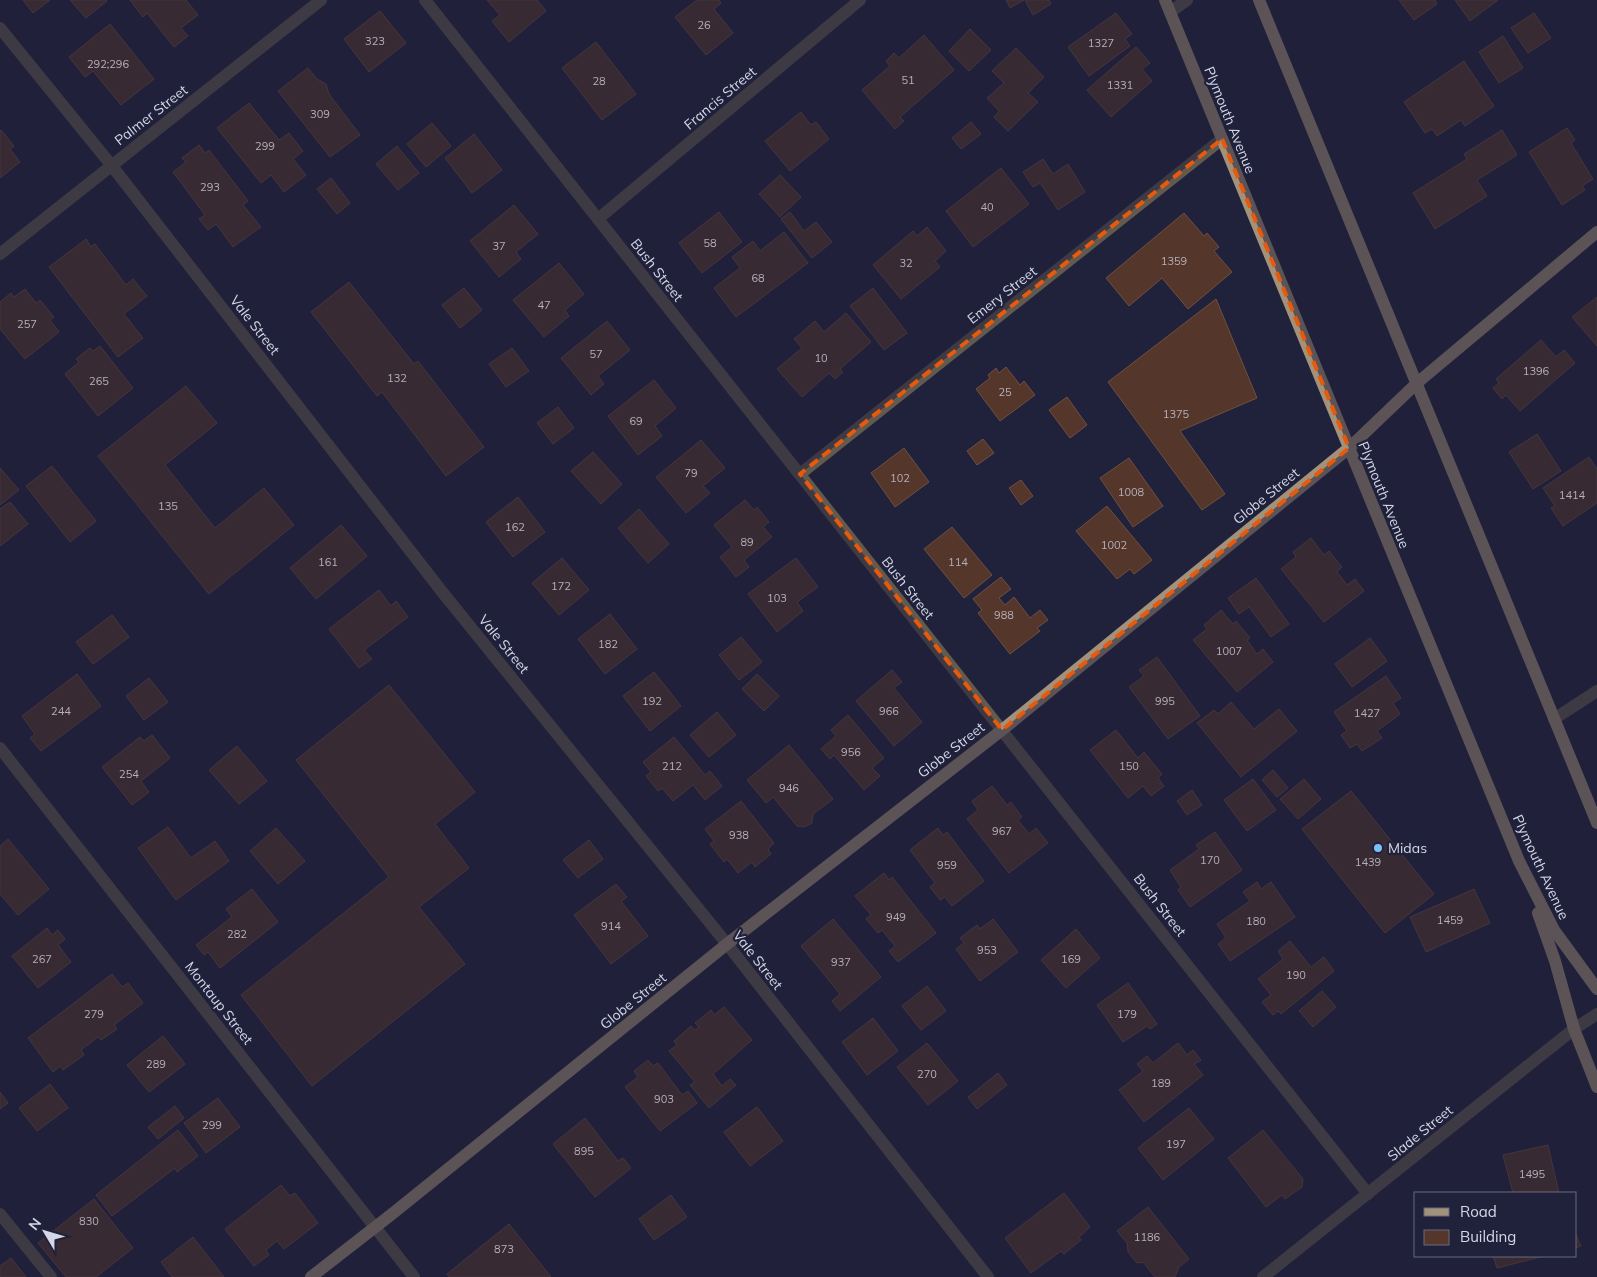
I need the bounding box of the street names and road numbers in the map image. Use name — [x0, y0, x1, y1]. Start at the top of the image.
street label: Francis Street — [680, 62, 760, 133]
street label: Plymouth Avenue — [1200, 64, 1260, 176]
street label: Palmer Street — [111, 81, 191, 149]
street label: Bush Street — [627, 235, 687, 305]
street label: Emery Street — [964, 262, 1040, 328]
street label: Vale Street — [226, 292, 284, 358]
street label: Plymouth Avenue — [1354, 439, 1414, 551]
street label: Globe Street — [1229, 464, 1303, 528]
street label: Bush Street — [878, 553, 938, 623]
street label: Vale Street — [475, 611, 533, 677]
street label: Globe Street — [914, 718, 988, 782]
street label: Plymouth Avenue — [1509, 812, 1573, 922]
street label: Bush Street — [1130, 870, 1190, 940]
street label: Vale Street — [729, 927, 787, 993]
street label: Montaup Street — [181, 958, 257, 1048]
street label: Globe Street — [596, 969, 670, 1033]
street label: Slade Street — [1384, 1101, 1456, 1165]

